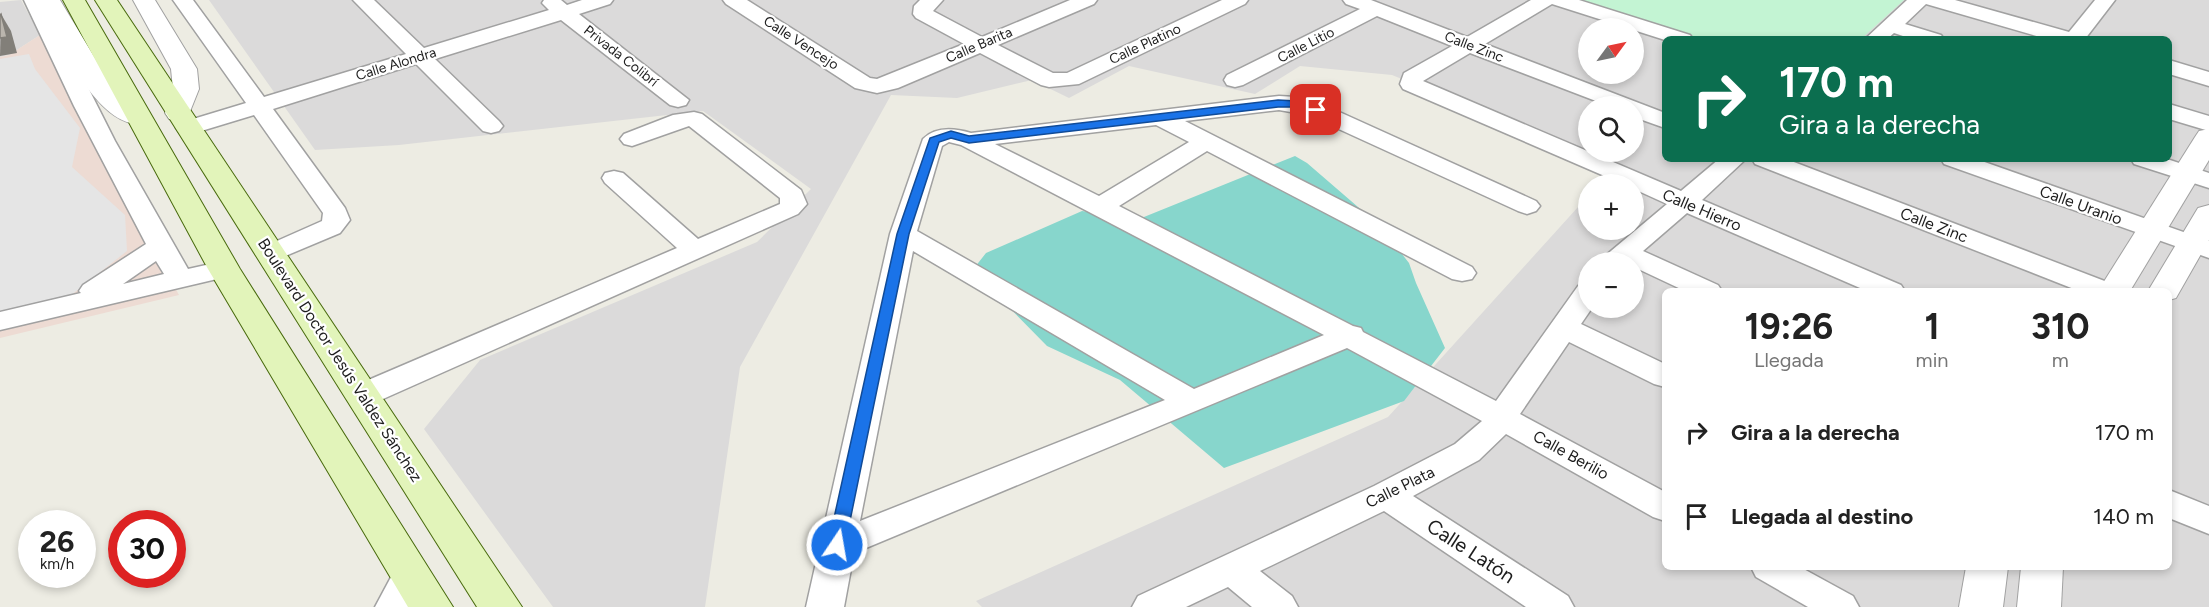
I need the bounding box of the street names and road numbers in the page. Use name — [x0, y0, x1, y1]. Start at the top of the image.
street label: Calle Vencejo — [760, 12, 842, 74]
street label: Calle Platino — [1106, 20, 1184, 68]
street label: Privada Colibrí — [580, 22, 662, 91]
street label: Calle Barita — [943, 23, 1015, 67]
street label: Calle Litio — [1275, 23, 1337, 67]
street label: Calle Zinc — [1442, 28, 1506, 66]
street label: Calle Alondra — [354, 44, 438, 84]
street label: Calle Uranio — [2037, 181, 2125, 229]
street label: Calle Hierro — [1660, 185, 1744, 235]
street label: Calle Zinc — [1897, 203, 1971, 247]
street label: Boulevard Doctor Jesús Valdez Sánchez — [254, 235, 426, 485]
street label: Calle Berilio — [1530, 426, 1612, 484]
street label: Calle Plata — [1362, 462, 1438, 512]
street label: Calle Latón — [1422, 514, 1520, 588]

